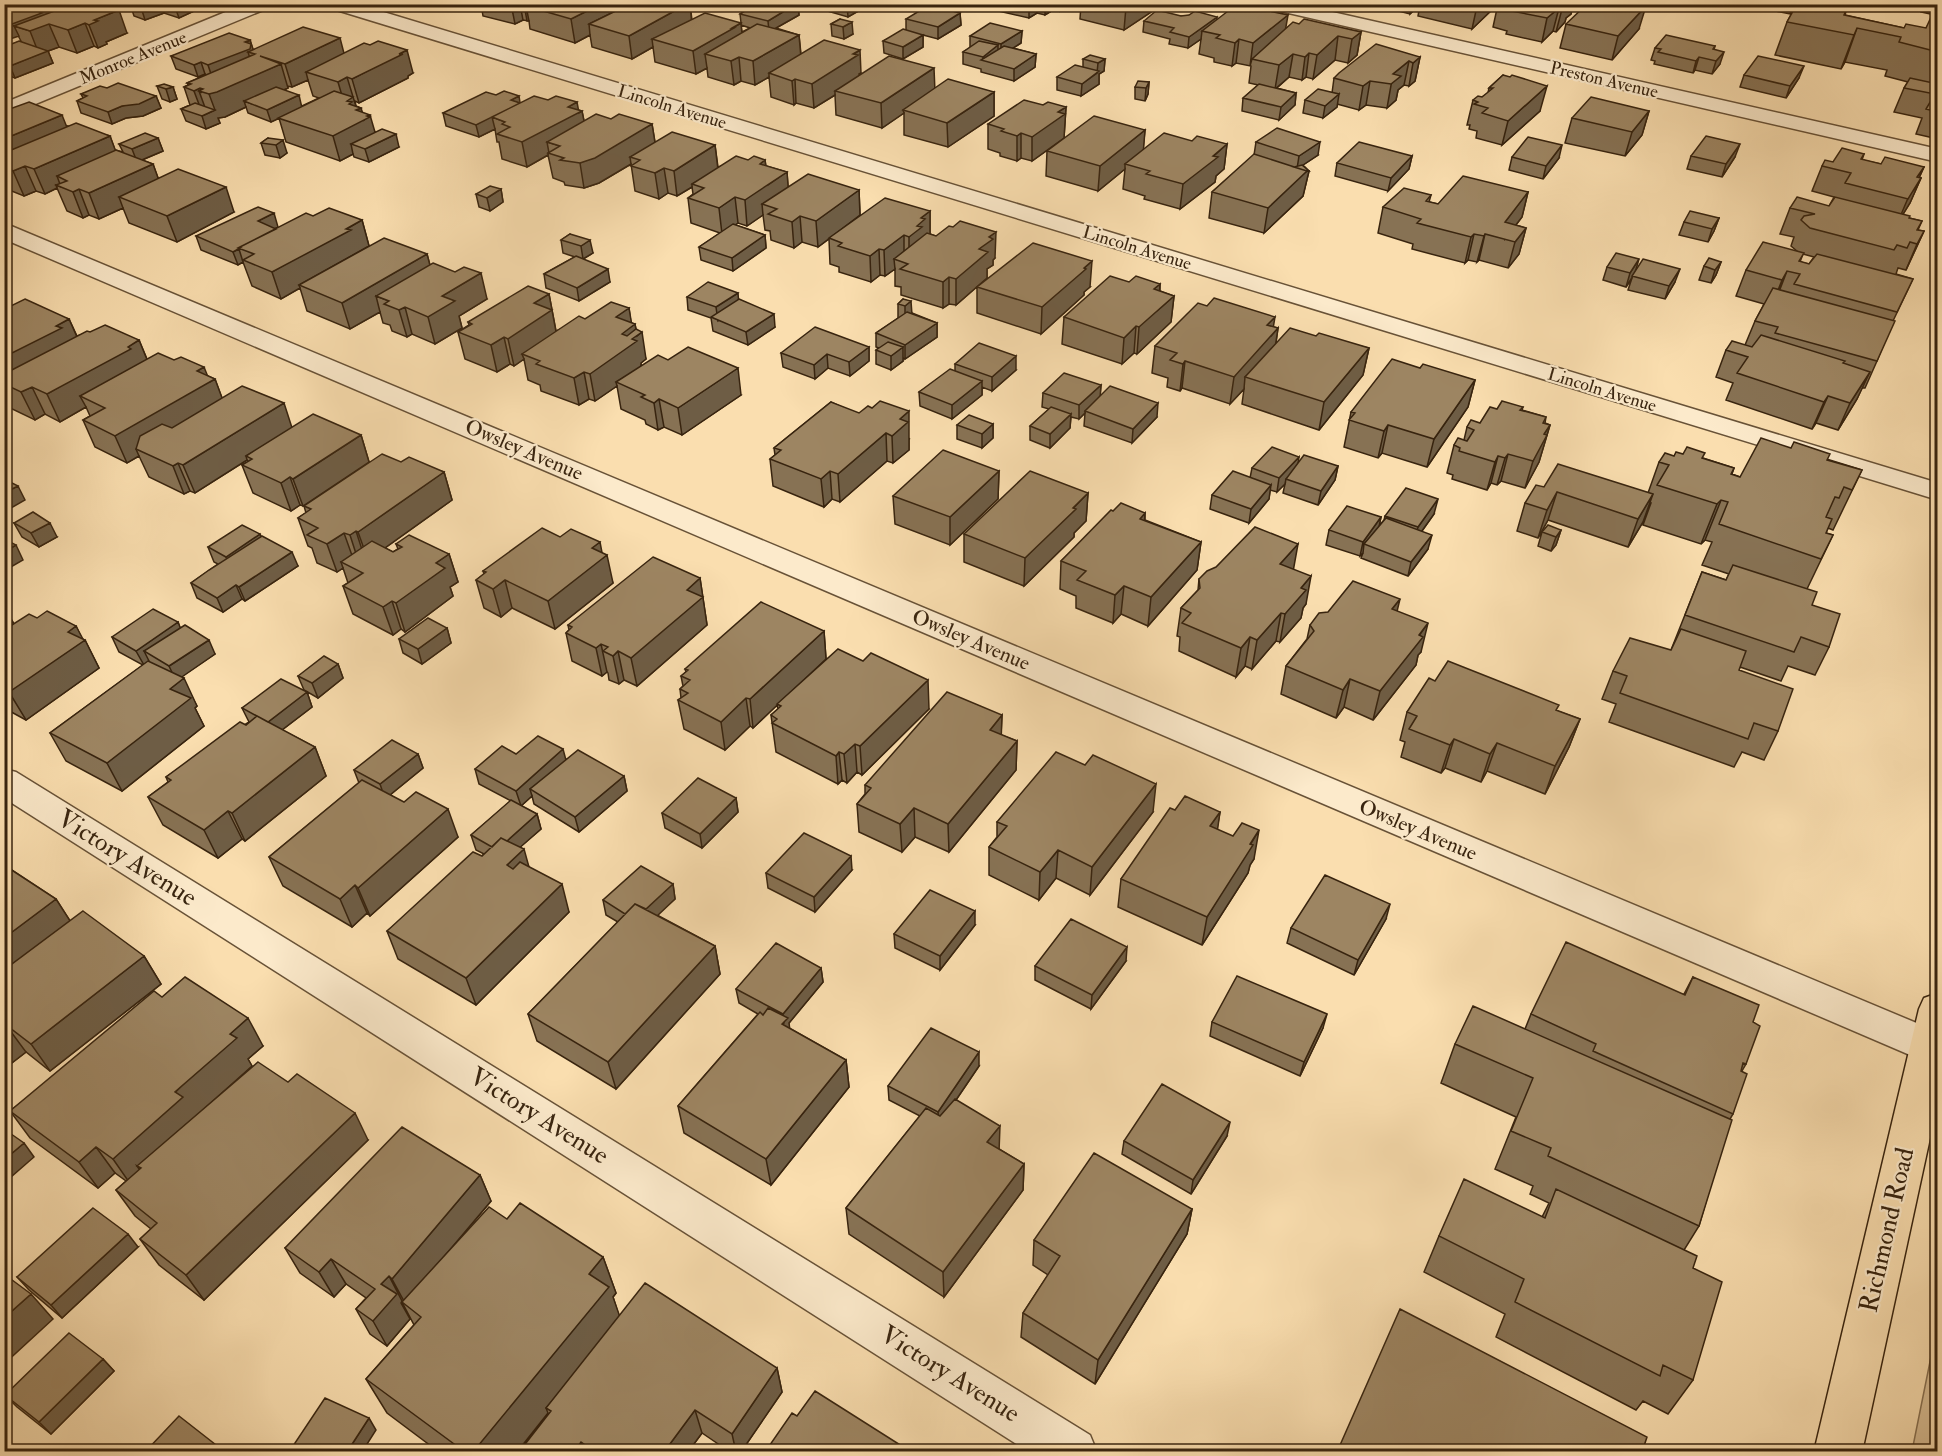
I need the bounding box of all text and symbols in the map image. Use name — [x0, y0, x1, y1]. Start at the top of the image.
street label: Monroe Avenue — [76, 26, 190, 90]
street label: Preston Avenue — [1548, 56, 1661, 104]
street label: Lincoln Avenue — [615, 80, 730, 135]
street label: Lincoln Avenue — [1080, 221, 1195, 276]
street label: Lincoln Avenue — [1545, 363, 1660, 418]
street label: Owsley Avenue — [461, 413, 587, 487]
street label: Owsley Avenue — [908, 603, 1034, 677]
street label: Owsley Avenue — [1355, 793, 1481, 867]
street label: Victory Avenue — [51, 802, 203, 914]
street label: Victory Avenue — [463, 1060, 615, 1172]
street label: Richmond Road — [1853, 1144, 1922, 1315]
street label: Victory Avenue — [874, 1318, 1026, 1430]

